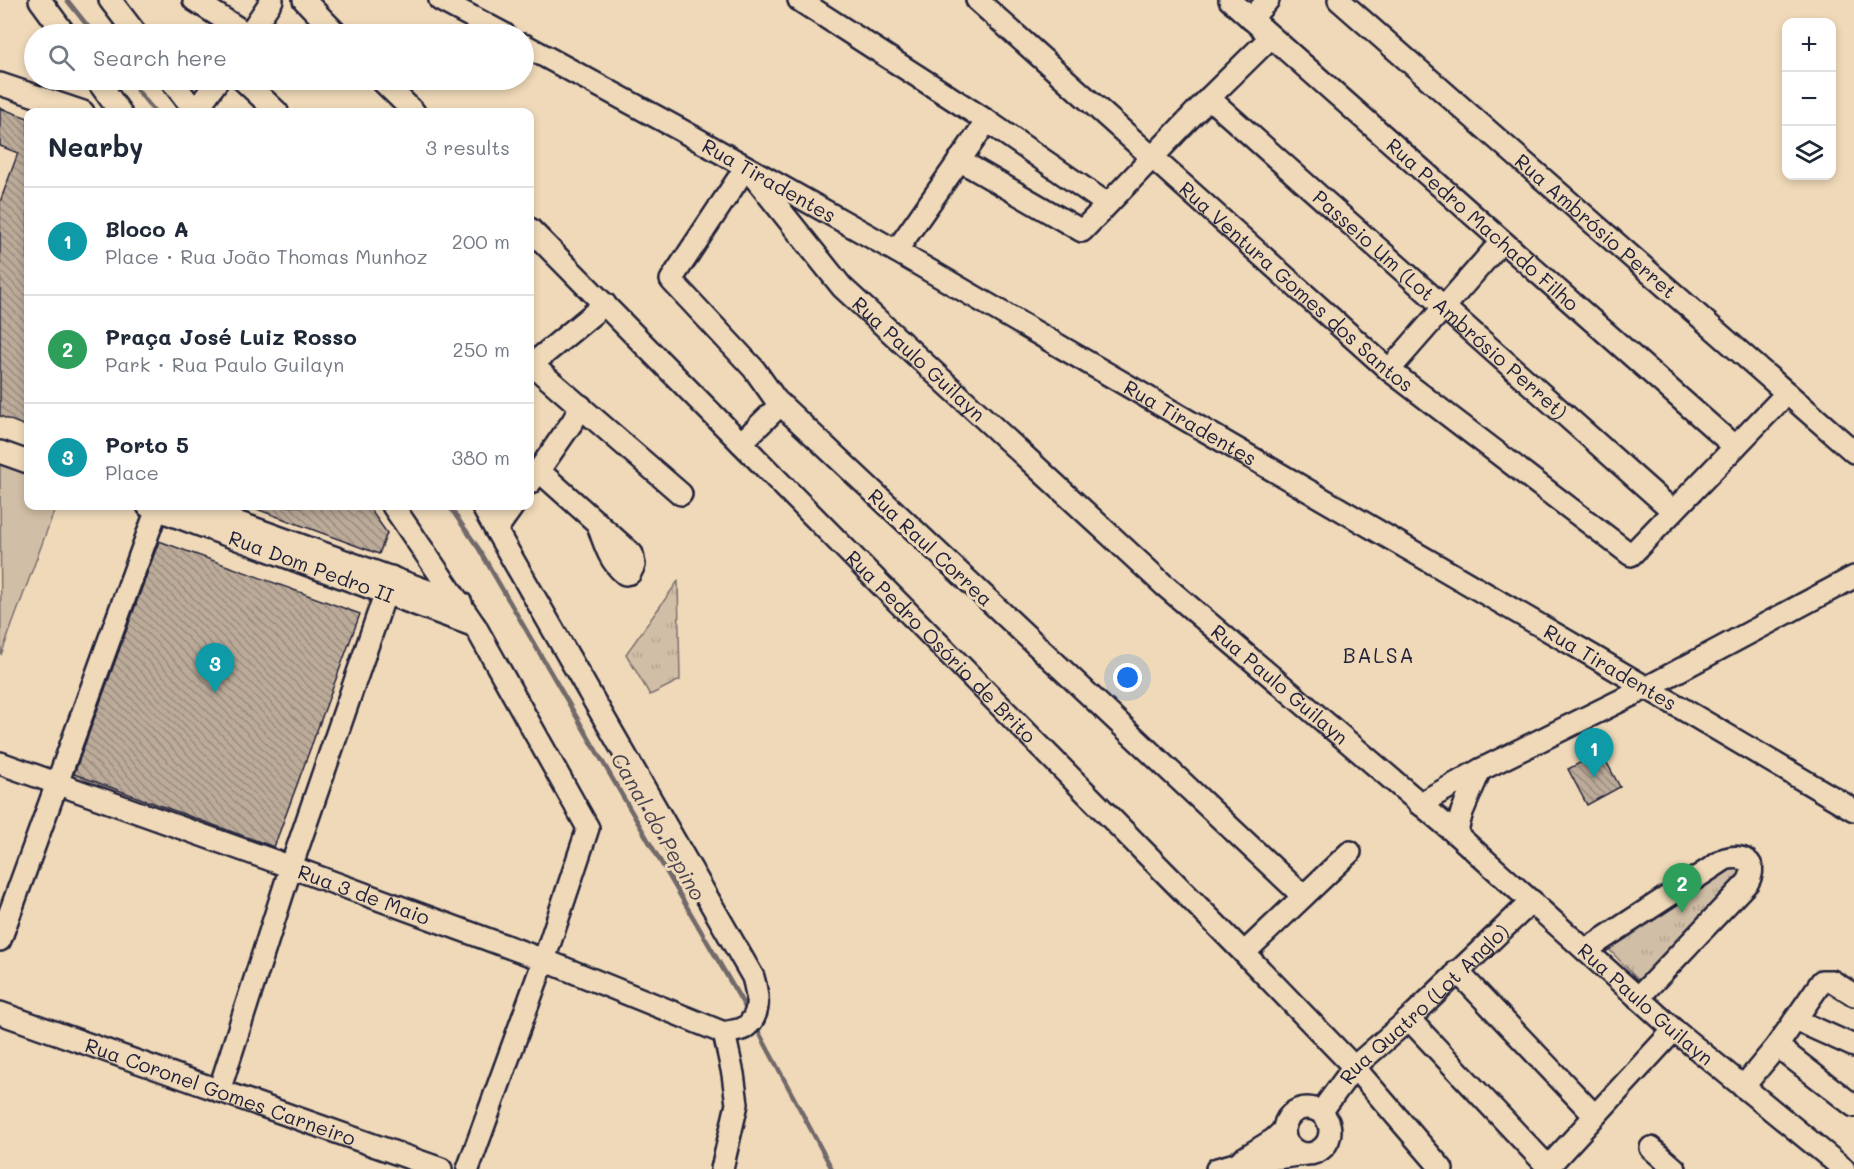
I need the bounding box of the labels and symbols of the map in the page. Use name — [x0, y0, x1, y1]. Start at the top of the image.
street label: Rua Tiradentes — [698, 132, 841, 228]
street label: Rua Pedro Machado Filho — [1381, 132, 1585, 316]
street label: Rua Ambrósio Perret — [1510, 147, 1682, 304]
street label: Rua Ventura Gomes dos Santos — [1174, 175, 1419, 397]
street label: Passeio Um (Lot Ambrósio Perret) — [1308, 184, 1573, 424]
street label: Rua Paulo Guilayn — [847, 290, 991, 427]
street label: Rua Tiradentes — [1119, 373, 1262, 471]
street label: Rua Raul Correa — [863, 482, 999, 612]
street label: Rua Dom Pedro II — [225, 524, 398, 608]
street label: Rua Pedro Osório de Brito — [841, 544, 1042, 748]
street label: Rua Paulo Guilayn — [1206, 618, 1354, 750]
street label: Rua Tiradentes — [1540, 618, 1682, 716]
district label: BALSA — [1343, 641, 1415, 668]
pin: 3 — [196, 644, 234, 693]
your location — [1113, 663, 1142, 692]
pin: 1 — [1574, 728, 1614, 778]
water label: Canal do Pepino — [606, 747, 712, 905]
street label: Rua 3 de Maio — [295, 858, 434, 930]
pin: 2 — [1662, 864, 1702, 913]
street label: Rua Quatro (Lot Anglo) — [1333, 918, 1514, 1089]
street label: Rua Paulo Guilayn — [1573, 937, 1719, 1070]
street label: Rua Coronel Gomes Carneiro — [82, 1031, 359, 1151]

